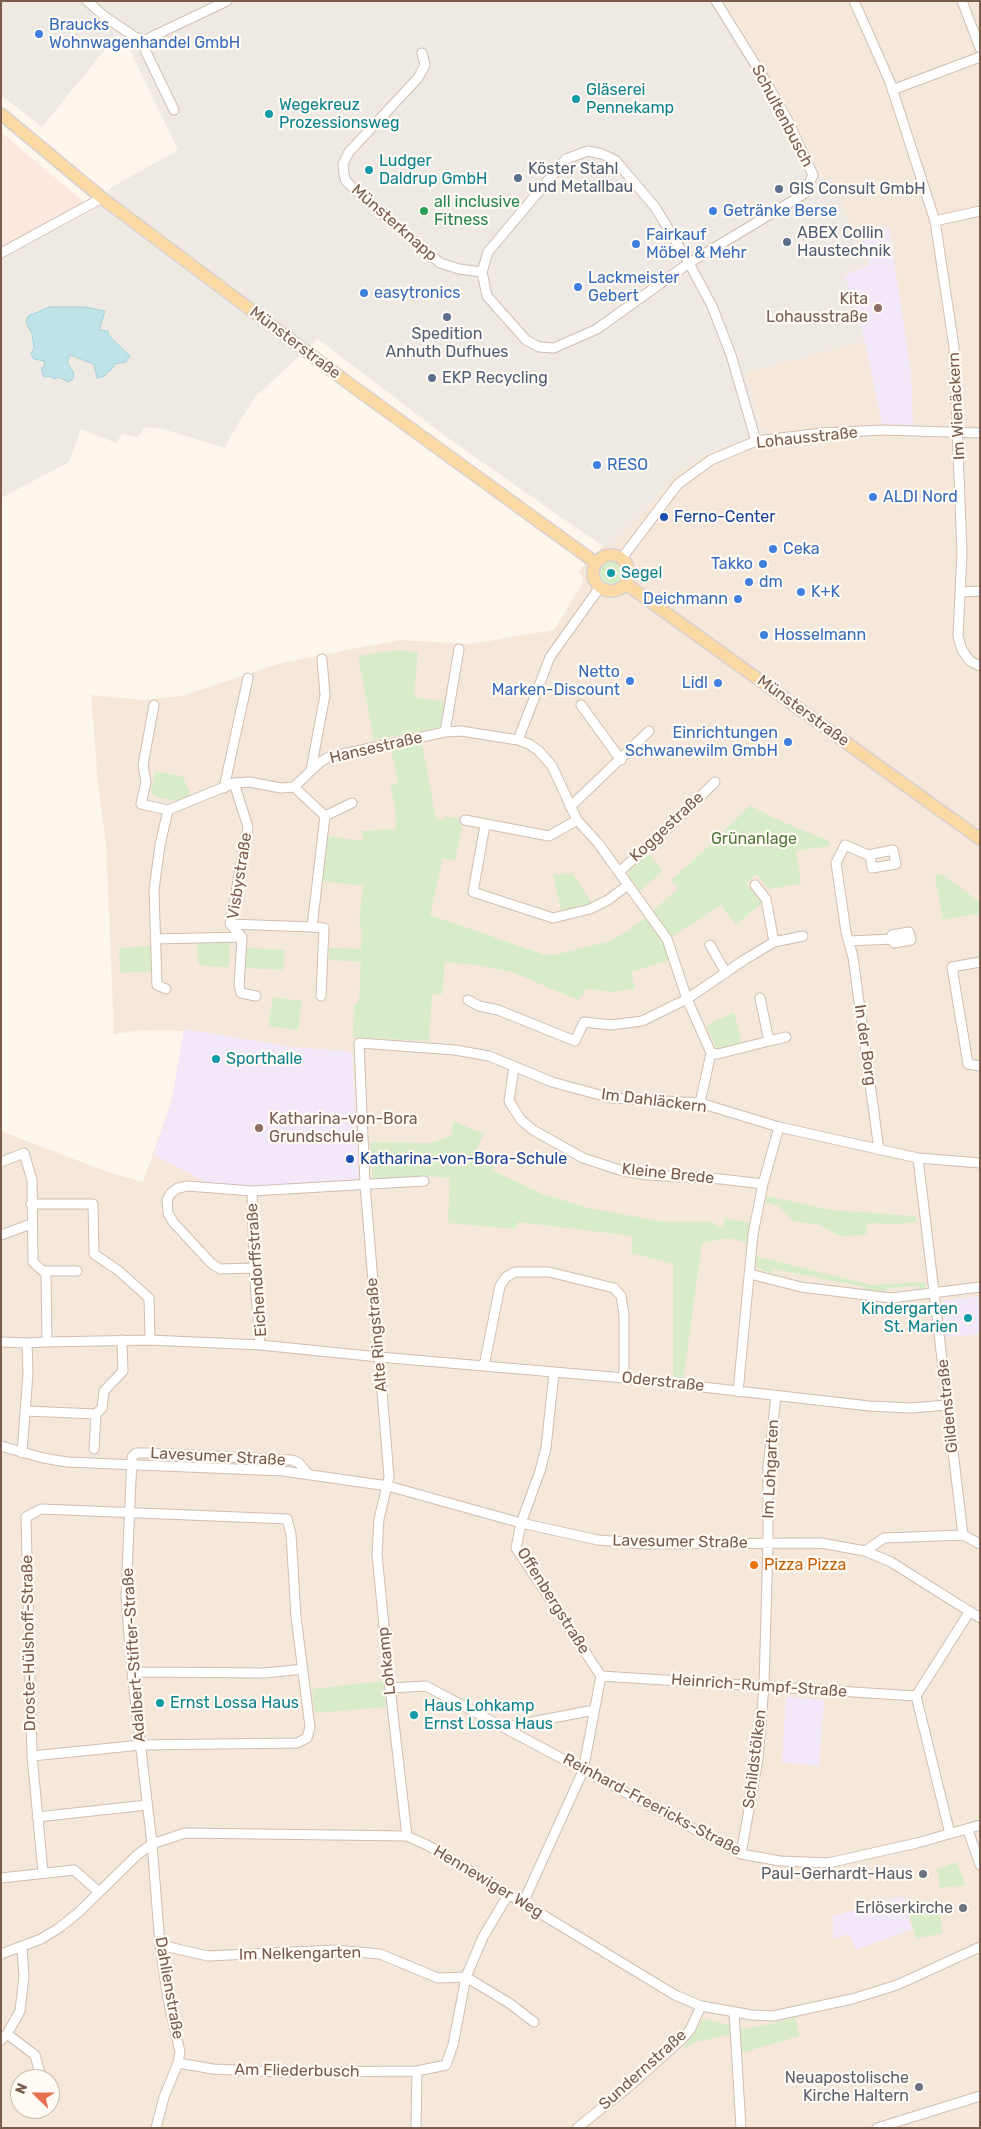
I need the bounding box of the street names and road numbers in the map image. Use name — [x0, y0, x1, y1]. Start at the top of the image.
street label: Schultenbusch — [747, 62, 817, 170]
street label: Münsterknapp — [347, 181, 441, 265]
street label: Münsterstraße — [246, 303, 344, 383]
street label: Im Wienäckern — [945, 352, 969, 460]
street label: Lohausstraße — [755, 423, 859, 453]
street label: Münsterstraße — [753, 671, 853, 751]
street label: Hansestraße — [328, 728, 424, 768]
street label: Koggestraße — [626, 788, 708, 866]
street label: Visbystraße — [224, 831, 256, 921]
street label: In der Borg — [850, 1003, 880, 1087]
street label: Im Dahläckern — [600, 1085, 708, 1117]
street label: Kleine Brede — [621, 1160, 715, 1188]
street label: Eichendorffstraße — [243, 1202, 271, 1338]
street label: Alte Ringstraße — [362, 1277, 392, 1393]
street label: Gildenstraße — [934, 1358, 962, 1454]
street label: Oderstraße — [621, 1368, 705, 1396]
street label: Im Lohgarten — [759, 1419, 783, 1519]
street label: Lavesumer Straße — [150, 1444, 286, 1470]
street label: Lavesumer Straße — [612, 1531, 748, 1553]
street label: Offenbergstraße — [513, 1544, 593, 1658]
street label: Droste-Hülshoff-Straße — [18, 1555, 40, 1731]
street label: Adalbert-Stifter-Straße — [118, 1567, 150, 1743]
street label: Lohkamp — [374, 1626, 400, 1696]
street label: Heinrich-Rumpf-Straße — [670, 1670, 848, 1702]
street label: Schildstölken — [739, 1708, 771, 1810]
street label: Reinhard-Freericks-Straße — [560, 1750, 744, 1860]
street label: Hennewiger Weg — [430, 1842, 546, 1922]
street label: Dahlienstraße — [151, 1935, 187, 2041]
street label: Im Nelkengarten — [239, 1943, 361, 1965]
street label: Sundernstraße — [595, 2026, 691, 2114]
street label: Am Fliederbusch — [234, 2060, 360, 2082]

